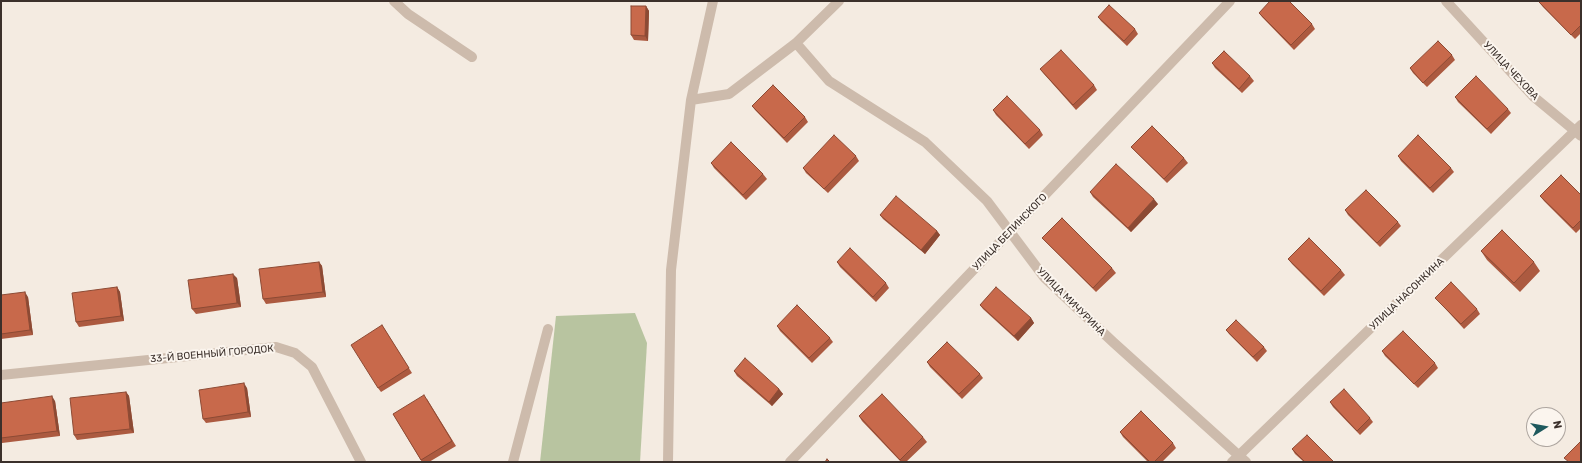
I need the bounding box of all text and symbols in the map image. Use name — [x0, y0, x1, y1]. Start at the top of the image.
street label: УЛИЦА ЧЕХОВА — [1481, 39, 1541, 103]
street label: УЛИЦА БЕЛИНСКОГО — [970, 191, 1050, 273]
street label: УЛИЦА НАСОНКИНА — [1367, 255, 1447, 333]
street label: УЛИЦА МИЧУРИНА — [1034, 265, 1108, 339]
street label: 33-Й ВОЕННЫЙ ГОРОДОК — [150, 343, 274, 365]
north arrow — [1526, 407, 1566, 447]
text: N — [1550, 420, 1564, 430]

